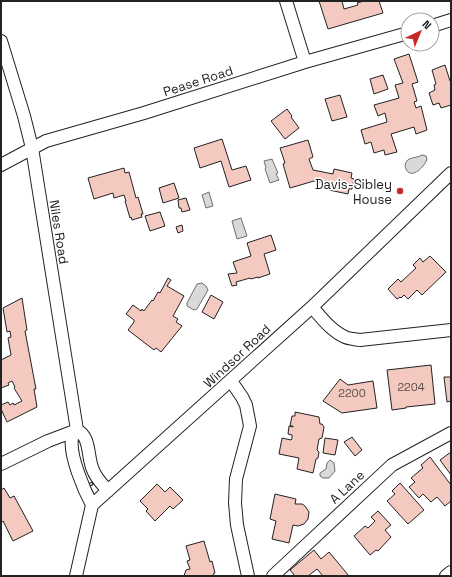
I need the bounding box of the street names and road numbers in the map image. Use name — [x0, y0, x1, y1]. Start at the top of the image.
street label: Pease Road — [161, 62, 235, 100]
street label: Niles Road — [46, 199, 72, 265]
street label: Windsor Road — [200, 320, 274, 392]
street label: A Lane — [326, 467, 368, 507]

